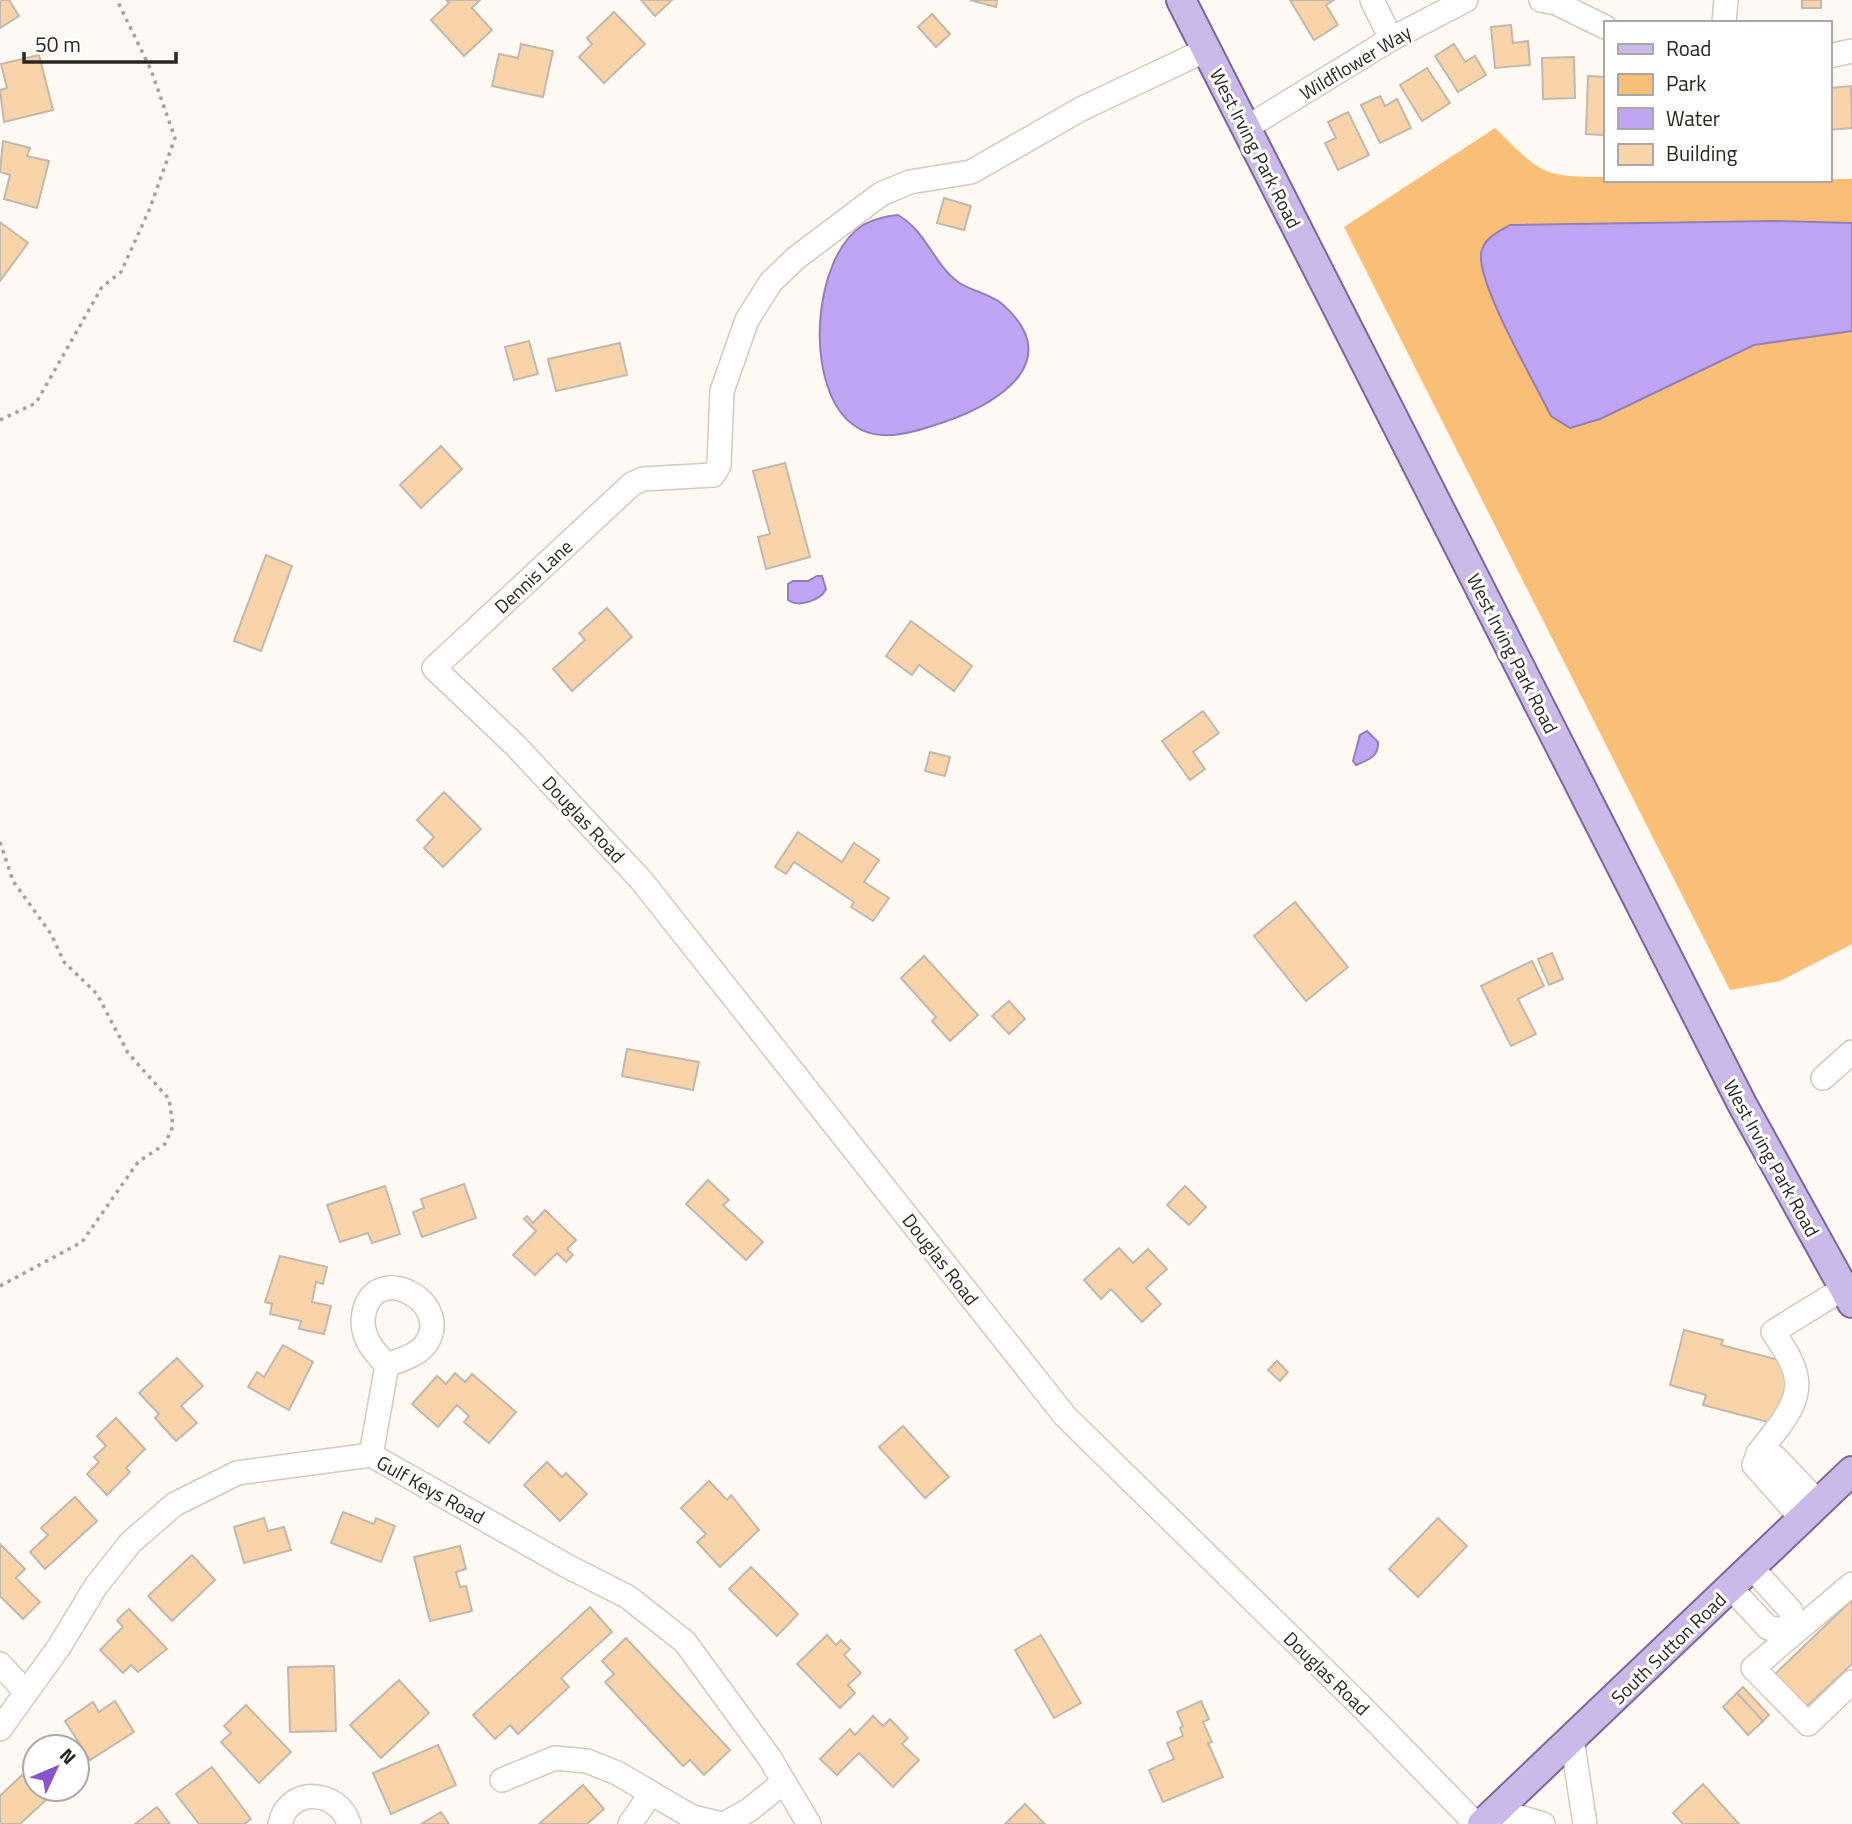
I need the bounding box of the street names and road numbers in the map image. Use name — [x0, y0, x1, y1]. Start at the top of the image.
street label: Wildflower Way — [1294, 17, 1416, 107]
street label: West Irving Park Road — [1203, 63, 1309, 233]
street label: Dennis Lane — [487, 532, 579, 620]
street label: West Irving Park Road — [1460, 568, 1566, 738]
street label: Douglas Road — [536, 769, 632, 869]
street label: West Irving Park Road — [1717, 1074, 1827, 1242]
street label: Douglas Road — [896, 1207, 986, 1311]
street label: Gulf Keys Road — [372, 1447, 490, 1531]
street label: South Sutton Road — [1604, 1585, 1732, 1711]
street label: Douglas Road — [1277, 1624, 1377, 1722]

